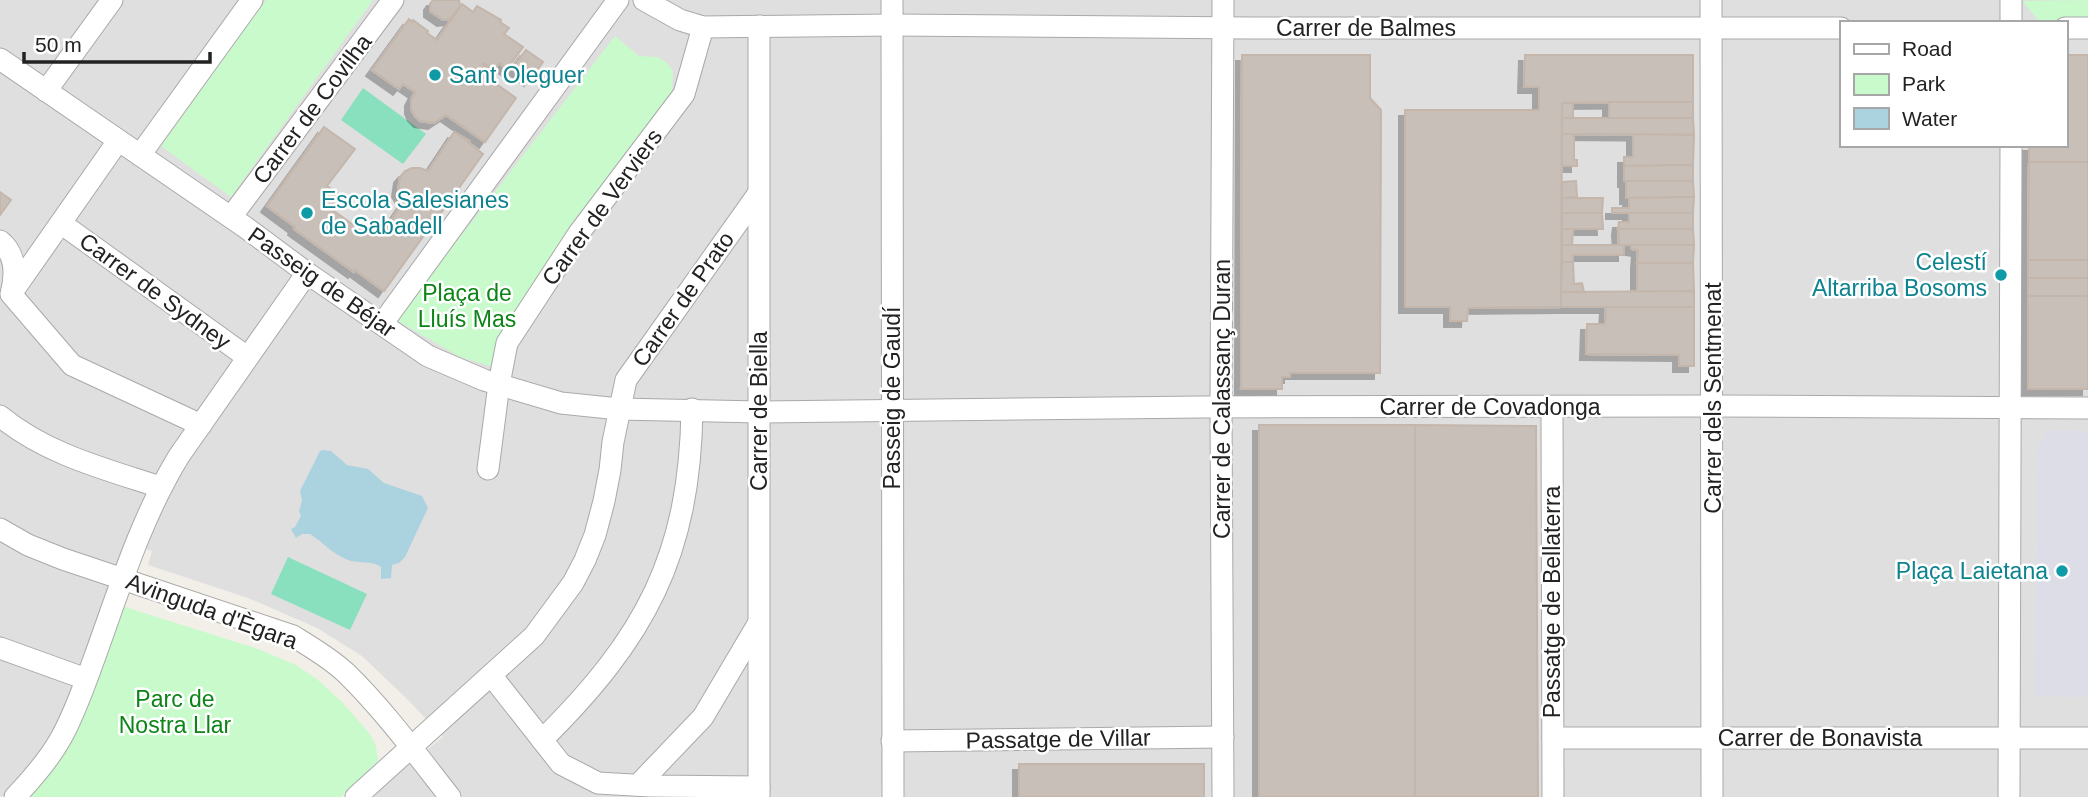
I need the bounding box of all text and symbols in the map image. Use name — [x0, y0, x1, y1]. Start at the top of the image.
street label: Carrer de Balmes — [1276, 15, 1456, 41]
scale bar — [24, 21, 210, 65]
legend — [1840, 21, 2067, 147]
street label: Carrer de Covilha — [247, 29, 377, 189]
text: 50 m — [35, 33, 82, 56]
text: Road — [1902, 37, 1952, 60]
place label: Sant Oleguer — [449, 62, 585, 88]
marker: Sant Oleguer — [427, 67, 443, 83]
text: Park — [1902, 72, 1946, 95]
text: Water — [1902, 107, 1957, 130]
street label: Carrer de Verviers — [537, 124, 667, 290]
place label: Escola Salesianes de Sabadell — [321, 187, 509, 239]
marker: Escola Salesianes de Sabadell — [299, 205, 315, 221]
street label: Passeig de Béjar — [243, 221, 401, 343]
street label: Carrer de Prato — [627, 227, 739, 371]
street label: Carrer de Sydney — [74, 228, 236, 355]
place label: Celestí Altarriba Bosoms — [1812, 249, 1988, 301]
street label: Carrer de Calassanç Duran — [1209, 259, 1235, 539]
marker: Celestí Altarriba Bosoms — [1993, 267, 2009, 283]
park label: Plaça de Lluís Mas — [418, 280, 516, 332]
street label: Carrer dels Sentmenat — [1700, 282, 1726, 514]
street label: Passeig de Gaudí — [879, 306, 905, 489]
street label: Carrer de Biella — [746, 331, 772, 491]
street label: Carrer de Covadonga — [1379, 394, 1601, 420]
street label: Passatge de Bellaterra — [1539, 485, 1565, 718]
place label: Plaça Laietana — [1896, 558, 2048, 584]
marker: Plaça Laietana — [2054, 563, 2070, 579]
street label: Avinguda d'Ègara — [123, 568, 301, 654]
park label: Parc de Nostra Llar — [119, 686, 232, 738]
street label: Passatge de Villar — [965, 724, 1151, 754]
street label: Carrer de Bonavista — [1718, 725, 1922, 751]

